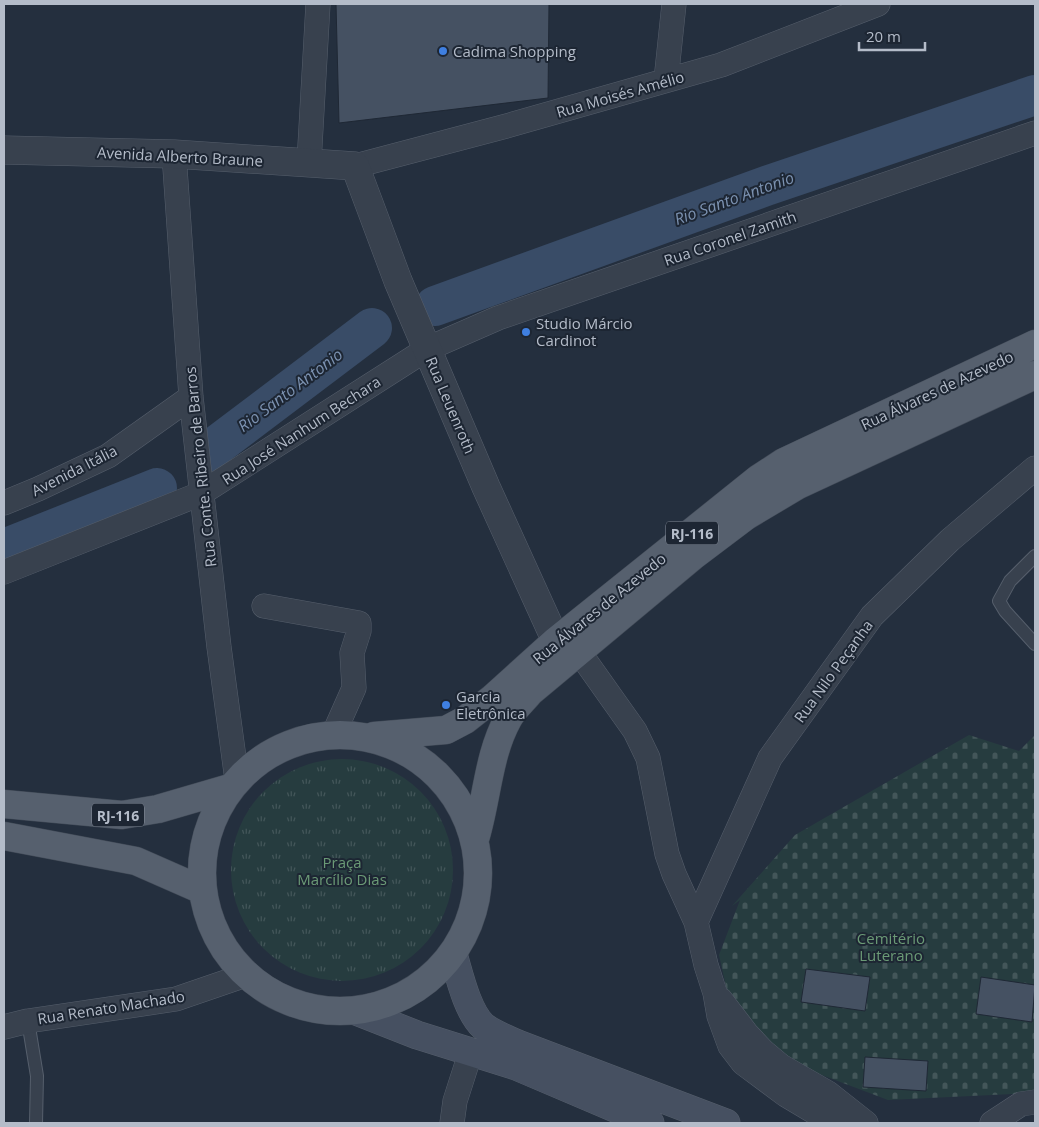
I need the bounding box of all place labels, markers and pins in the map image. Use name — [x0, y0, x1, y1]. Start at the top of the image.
place label: Cadima Shopping — [453, 41, 576, 61]
marker: Cadima Shopping — [437, 45, 449, 57]
place label: Studio Márcio Cardinot — [536, 313, 633, 350]
marker: Studio Márcio Cardinot — [520, 326, 532, 338]
place label: Garcia Eletrônica — [456, 686, 526, 723]
marker: Garcia Eletrônica — [440, 699, 452, 711]

